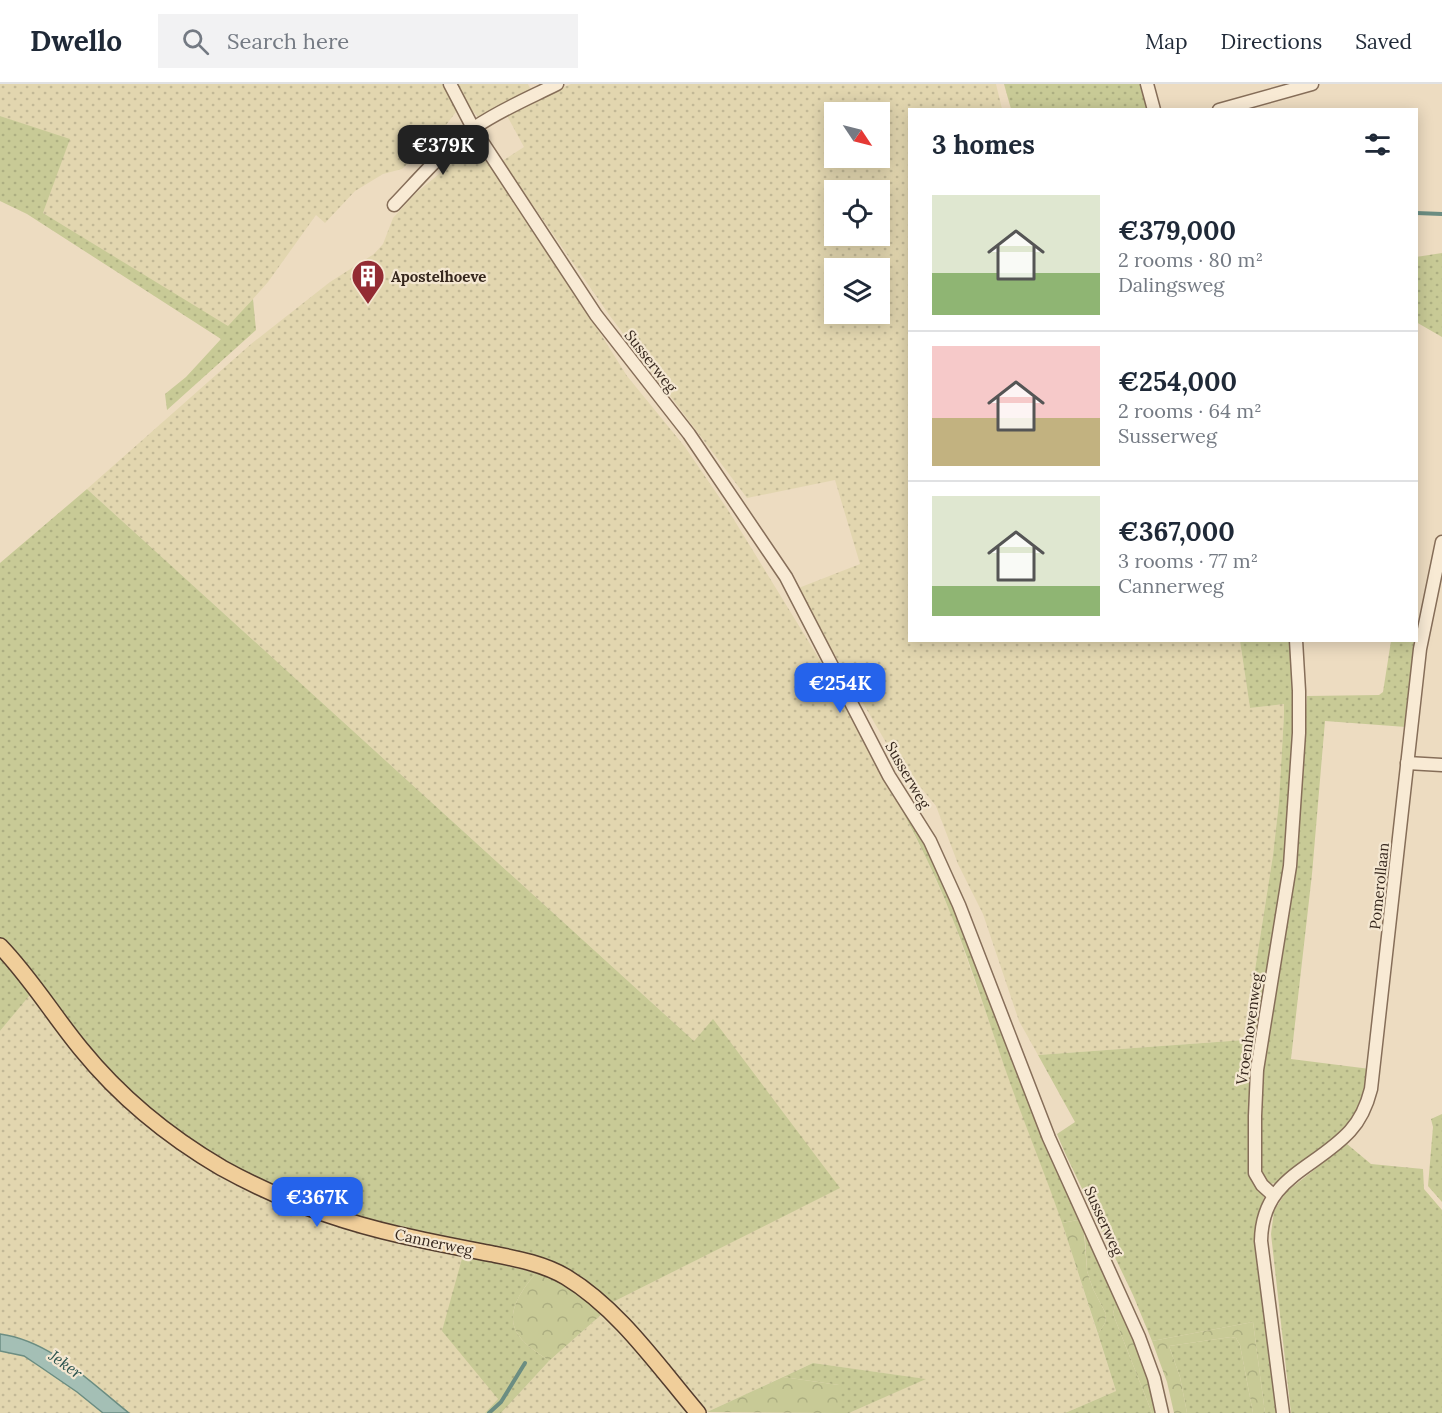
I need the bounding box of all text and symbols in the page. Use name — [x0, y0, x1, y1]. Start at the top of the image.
search box — [158, 14, 578, 68]
text: Dwello — [30, 23, 122, 59]
icon: search — [179, 25, 212, 58]
text: Search here — [227, 27, 349, 55]
text: Map — [1145, 28, 1188, 55]
text: Directions — [1221, 28, 1322, 55]
text: Saved — [1355, 28, 1412, 55]
north arrow — [824, 102, 890, 168]
map controls — [824, 102, 890, 324]
pin: €379K — [401, 125, 485, 176]
text: 3 homes — [932, 128, 1035, 161]
icon: filters — [1361, 128, 1394, 161]
text: €379K — [412, 132, 474, 157]
button: locate — [824, 180, 890, 246]
text: €379,000 — [1118, 214, 1236, 247]
icon: home — [980, 219, 1052, 291]
text: 2 rooms · 80 m² — [1118, 247, 1263, 272]
building icon: Apostelhoeve — [350, 258, 386, 305]
button: layers — [824, 258, 890, 324]
place label: Apostelhoeve — [391, 267, 486, 286]
text: Dalingsweg — [1118, 272, 1224, 297]
street label: Susserweg — [621, 326, 682, 397]
text: €254,000 — [1118, 365, 1237, 398]
icon: home — [980, 370, 1052, 442]
text: 2 rooms · 64 m² — [1118, 398, 1262, 423]
text: Susserweg — [1118, 423, 1217, 448]
text: €367,000 — [1118, 515, 1235, 548]
icon: home — [980, 520, 1052, 592]
text: 3 rooms · 77 m² — [1118, 548, 1258, 573]
text: Cannerweg — [1118, 573, 1224, 598]
pin: €254K — [798, 663, 882, 714]
text: €254K — [808, 670, 872, 695]
street label: Susserweg — [881, 738, 935, 813]
street label: Pomerollaan — [1365, 842, 1393, 930]
street label: Vroenhovenweg — [1232, 971, 1266, 1087]
pin: €367K — [275, 1177, 359, 1228]
street label: Susserweg — [1080, 1183, 1128, 1259]
text: €367K — [286, 1184, 348, 1209]
street label: Cannerweg — [393, 1224, 476, 1260]
water label: Jeker — [45, 1345, 87, 1383]

